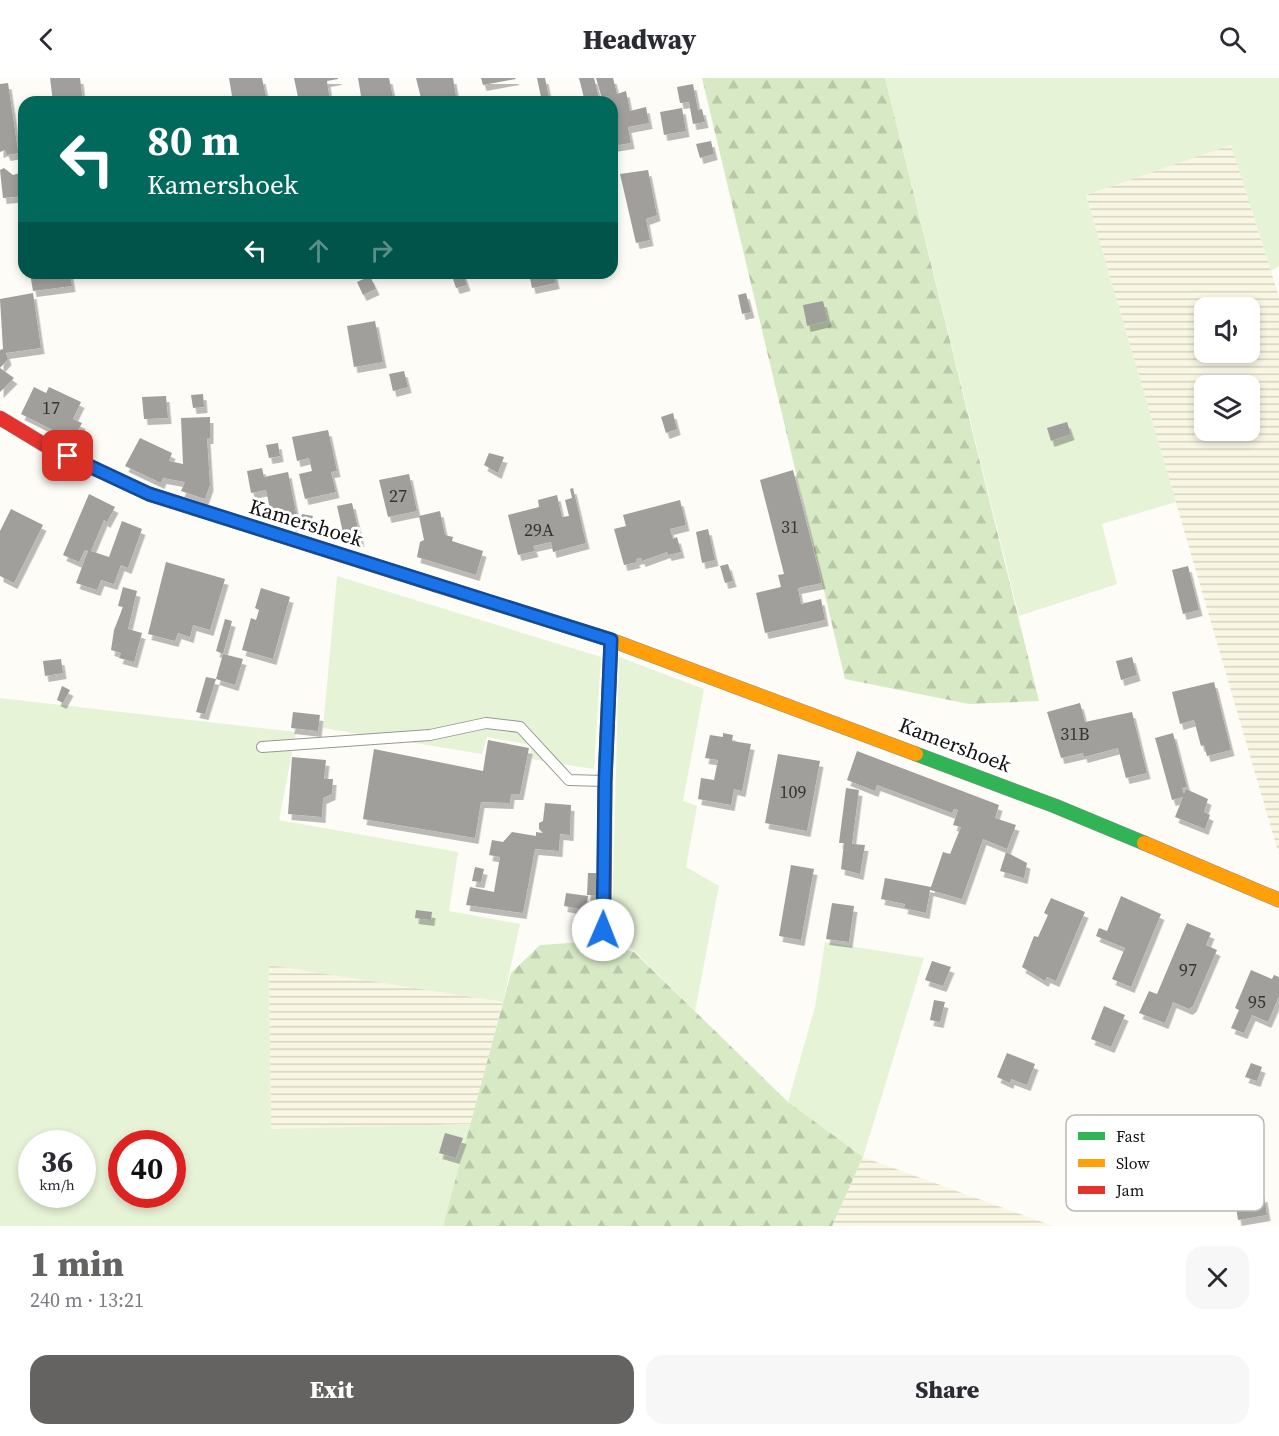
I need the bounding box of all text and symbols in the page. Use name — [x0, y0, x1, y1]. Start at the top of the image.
text: Headway — [583, 21, 696, 58]
icon: back — [30, 23, 63, 56]
icon: search — [1216, 23, 1249, 56]
text: 80 m — [147, 111, 240, 169]
icon: left — [48, 120, 126, 198]
text: Kamershoek — [147, 166, 298, 203]
icon: left — [239, 234, 272, 267]
icon: ahead — [302, 234, 335, 267]
icon: right — [365, 234, 398, 267]
map controls — [1194, 297, 1260, 441]
button: sound — [1194, 297, 1260, 363]
button: layers — [1194, 375, 1260, 441]
house number: 17 — [42, 395, 60, 420]
pin — [42, 430, 93, 481]
icon: arrive — [51, 439, 84, 472]
house number: 27 — [389, 483, 407, 508]
street label: Kamershoek — [246, 491, 367, 554]
house number: 31 — [781, 514, 799, 539]
house number: 29A — [524, 517, 554, 542]
street label: Kamershoek — [895, 710, 1016, 779]
house number: 31B — [1060, 721, 1090, 746]
house number: 109 — [780, 779, 807, 804]
position arrow — [571, 898, 635, 962]
house number: 97 — [1179, 957, 1197, 982]
house number: 95 — [1248, 989, 1266, 1014]
legend — [1066, 1115, 1264, 1211]
text: Fast — [1116, 1125, 1146, 1147]
speed limit sign: 40 — [108, 1130, 186, 1208]
text: 36 — [41, 1141, 73, 1182]
text: Slow — [1116, 1152, 1151, 1174]
text: km/h — [39, 1174, 75, 1195]
text: Jam — [1115, 1179, 1144, 1201]
text: 1 min — [30, 1239, 124, 1288]
button: close — [1186, 1246, 1249, 1309]
text: 240 m · 13:21 — [30, 1286, 144, 1314]
button: Exit — [30, 1355, 634, 1424]
button: Share — [646, 1355, 1249, 1424]

